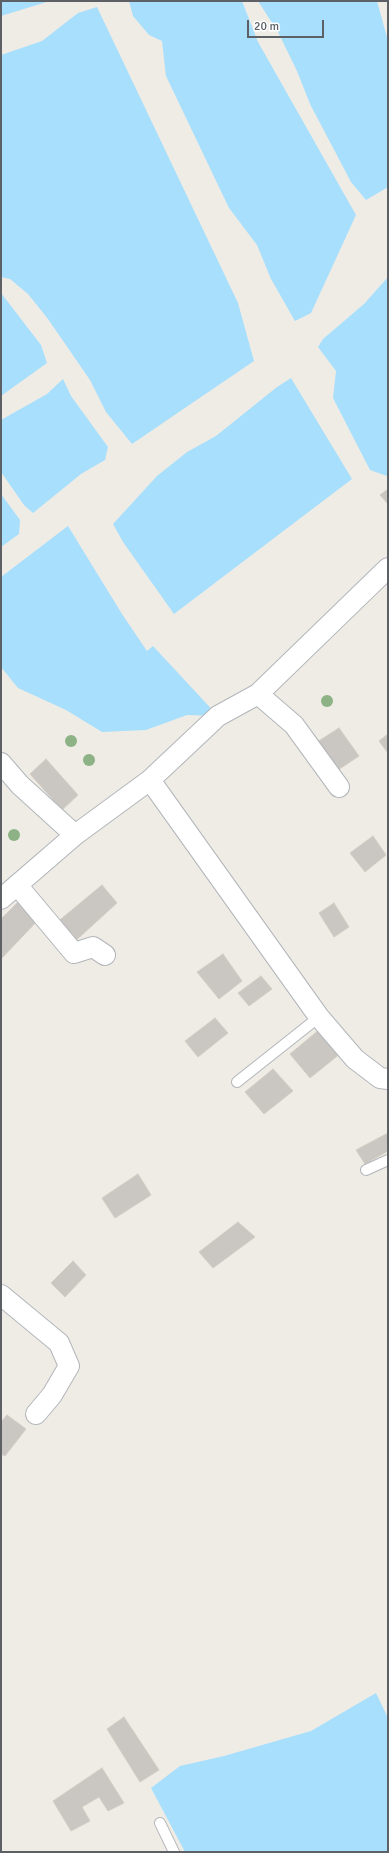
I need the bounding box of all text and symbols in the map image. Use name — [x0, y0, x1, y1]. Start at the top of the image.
scale bar — [249, 12, 326, 38]
text: 20 m — [254, 19, 279, 34]

